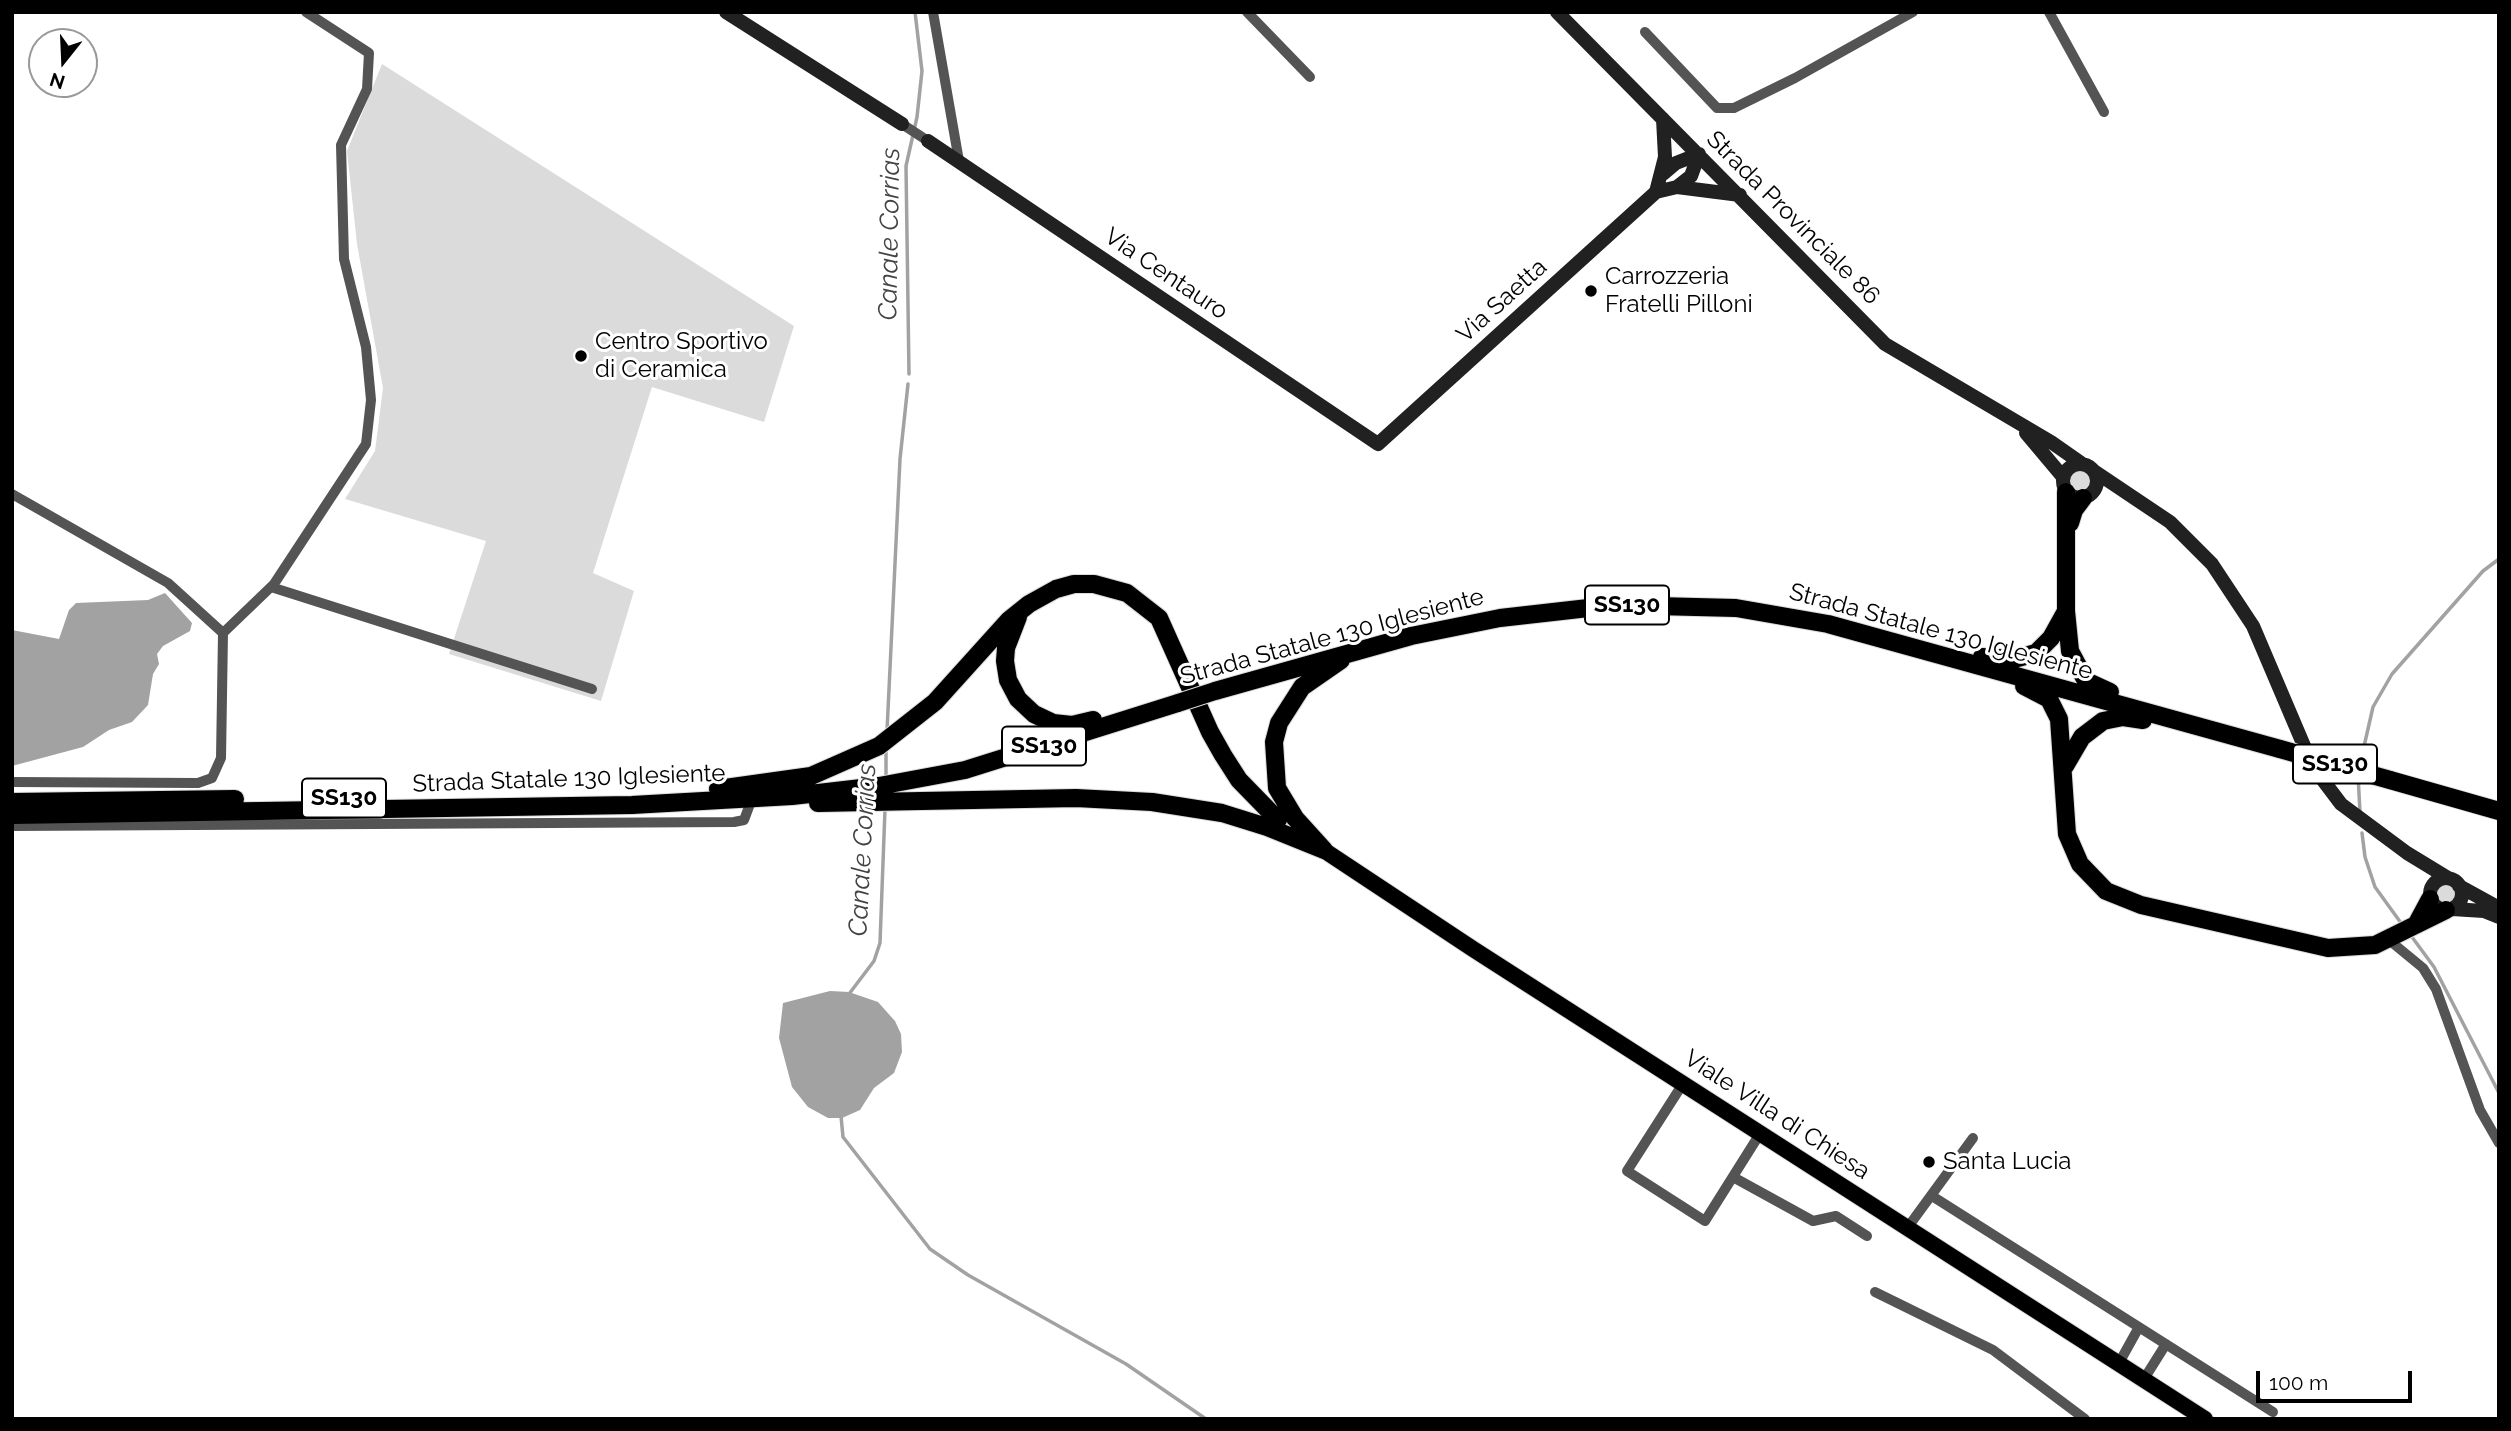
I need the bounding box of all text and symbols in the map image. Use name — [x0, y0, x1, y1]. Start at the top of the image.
north arrow — [28, 28, 98, 98]
text: N — [47, 68, 67, 94]
street label: Strada Provinciale 86 — [1700, 125, 1886, 311]
water label: Canale Corrias — [873, 147, 907, 321]
street label: Via Centauro — [1099, 222, 1233, 326]
street label: Via Saetta — [1451, 253, 1553, 349]
place label: Carrozzeria Fratelli Pilloni — [1605, 263, 1753, 319]
marker: Carrozzeria Fratelli Pilloni — [1583, 283, 1599, 299]
place label: Centro Sportivo di Ceramica — [595, 328, 768, 384]
marker: Centro Sportivo di Ceramica — [573, 348, 589, 364]
street label: Strada Statale 130 Iglesiente — [1786, 578, 2096, 686]
street label: Strada Statale 130 Iglesiente — [1177, 583, 1487, 691]
road number: SS130 — [1585, 586, 1669, 624]
road number: SS130 — [1002, 726, 1086, 766]
road number: SS130 — [2293, 744, 2377, 784]
street label: Strada Statale 130 Iglesiente — [412, 759, 726, 799]
water label: Canale Corrias — [843, 763, 883, 937]
road number: SS130 — [302, 778, 386, 818]
street label: Viale Villa di Chiesa — [1679, 1044, 1875, 1186]
place label: Santa Lucia — [1943, 1148, 2071, 1176]
marker: Santa Lucia — [1921, 1154, 1937, 1170]
scale bar — [2259, 1358, 2415, 1402]
text: 100 m — [2269, 1370, 2328, 1395]

